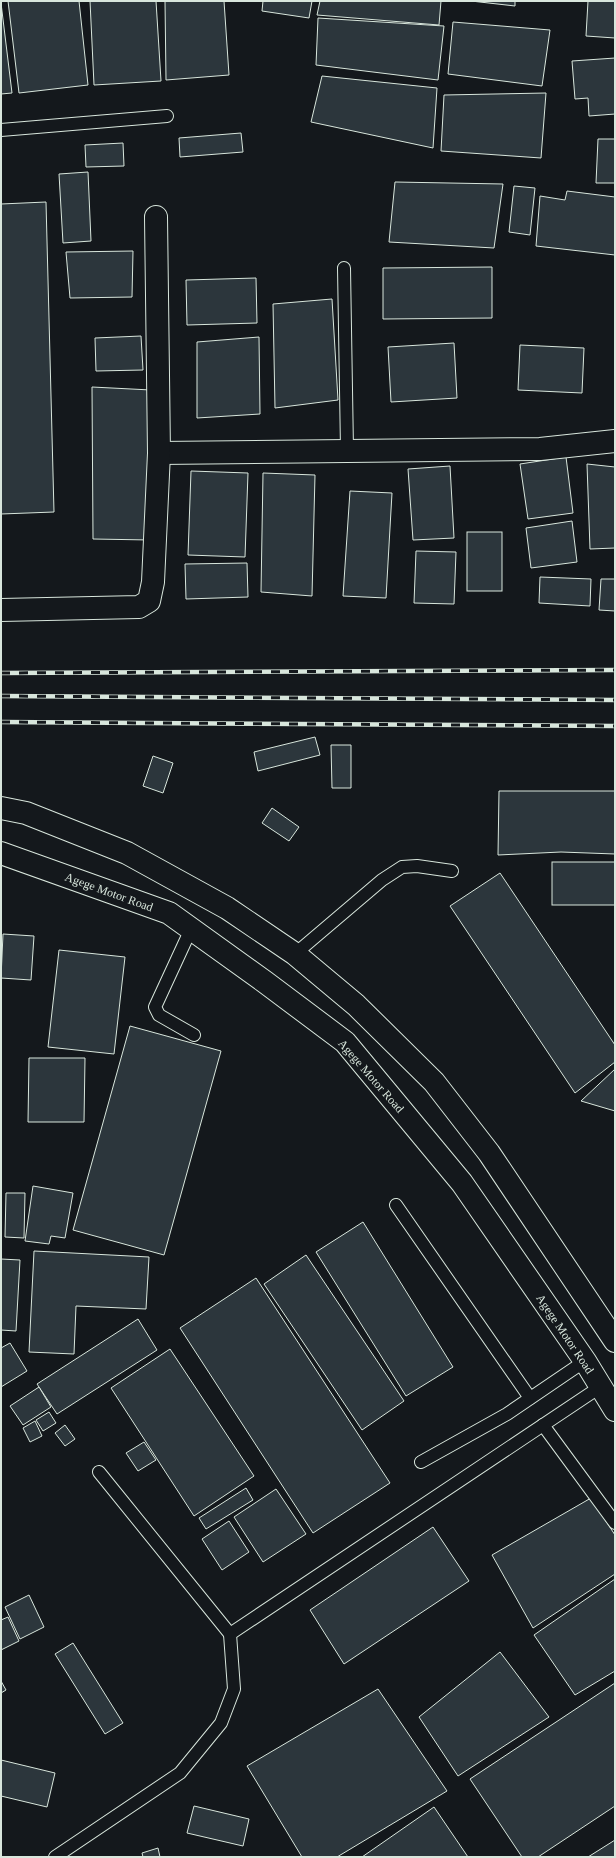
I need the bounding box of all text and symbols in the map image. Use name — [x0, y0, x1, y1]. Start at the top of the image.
street label: Agege Motor Road — [63, 870, 155, 914]
street label: Agege Motor Road — [335, 1036, 407, 1116]
street label: Agege Motor Road — [533, 1292, 597, 1376]

